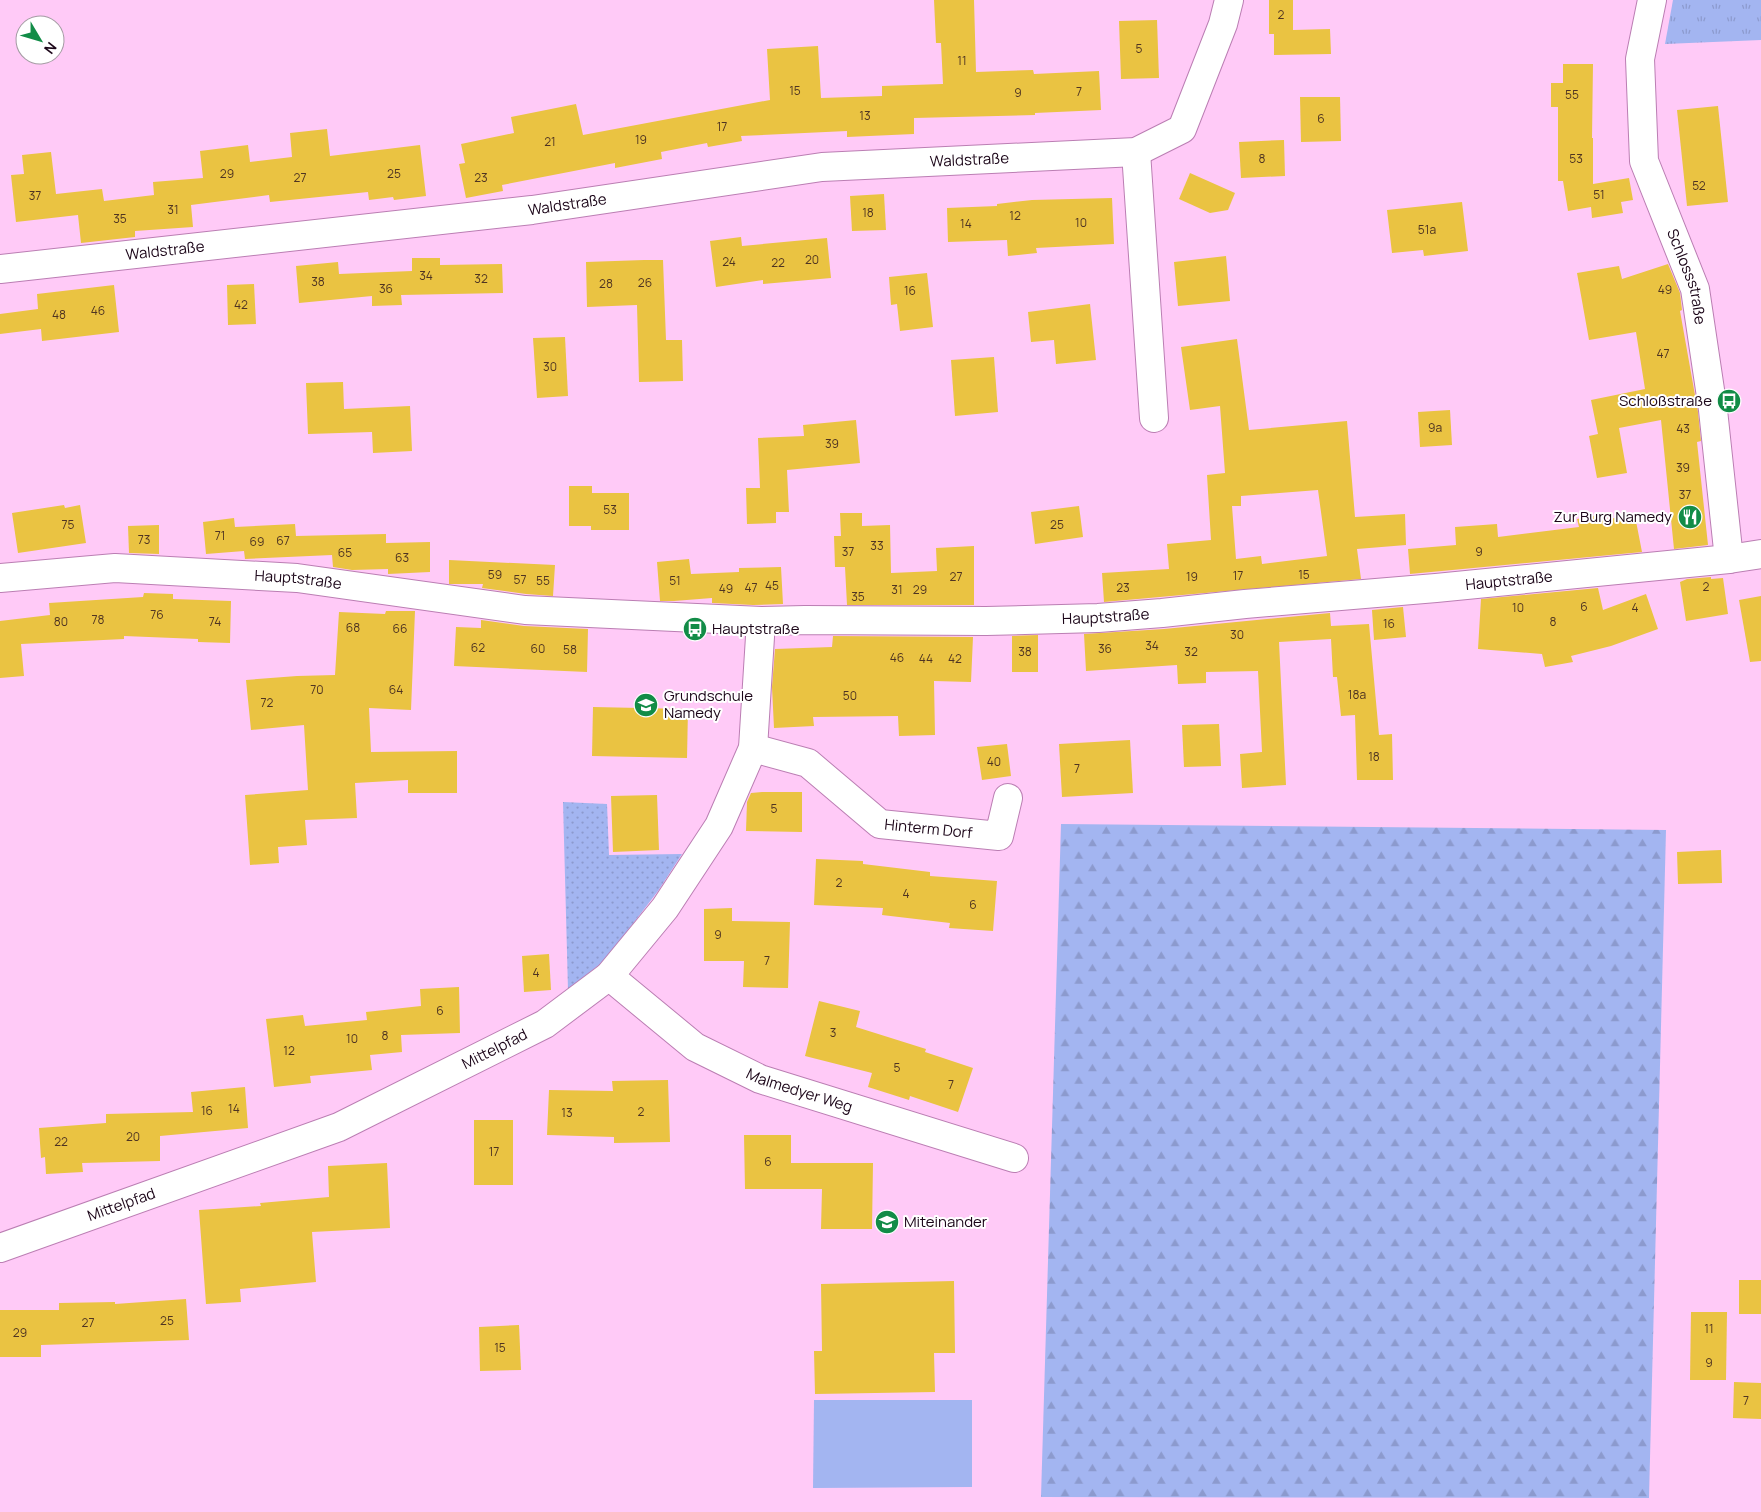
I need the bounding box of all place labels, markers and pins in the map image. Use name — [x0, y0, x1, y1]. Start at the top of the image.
bus stop icon: Schloßstraße — [1716, 388, 1742, 414]
place label: Schloßstraße — [1619, 390, 1712, 411]
restaurant icon: Zur Burg Namedy — [1677, 504, 1703, 530]
place label: Zur Burg Namedy — [1554, 506, 1672, 527]
bus stop icon: Hauptstraße — [682, 616, 708, 642]
place label: Hauptstraße — [712, 618, 800, 639]
place label: Grundschule Namedy — [664, 685, 753, 723]
school or university icon: Grundschule Namedy — [633, 692, 659, 718]
school or university icon: Miteinander — [874, 1209, 900, 1235]
place label: Miteinander — [904, 1211, 988, 1232]

